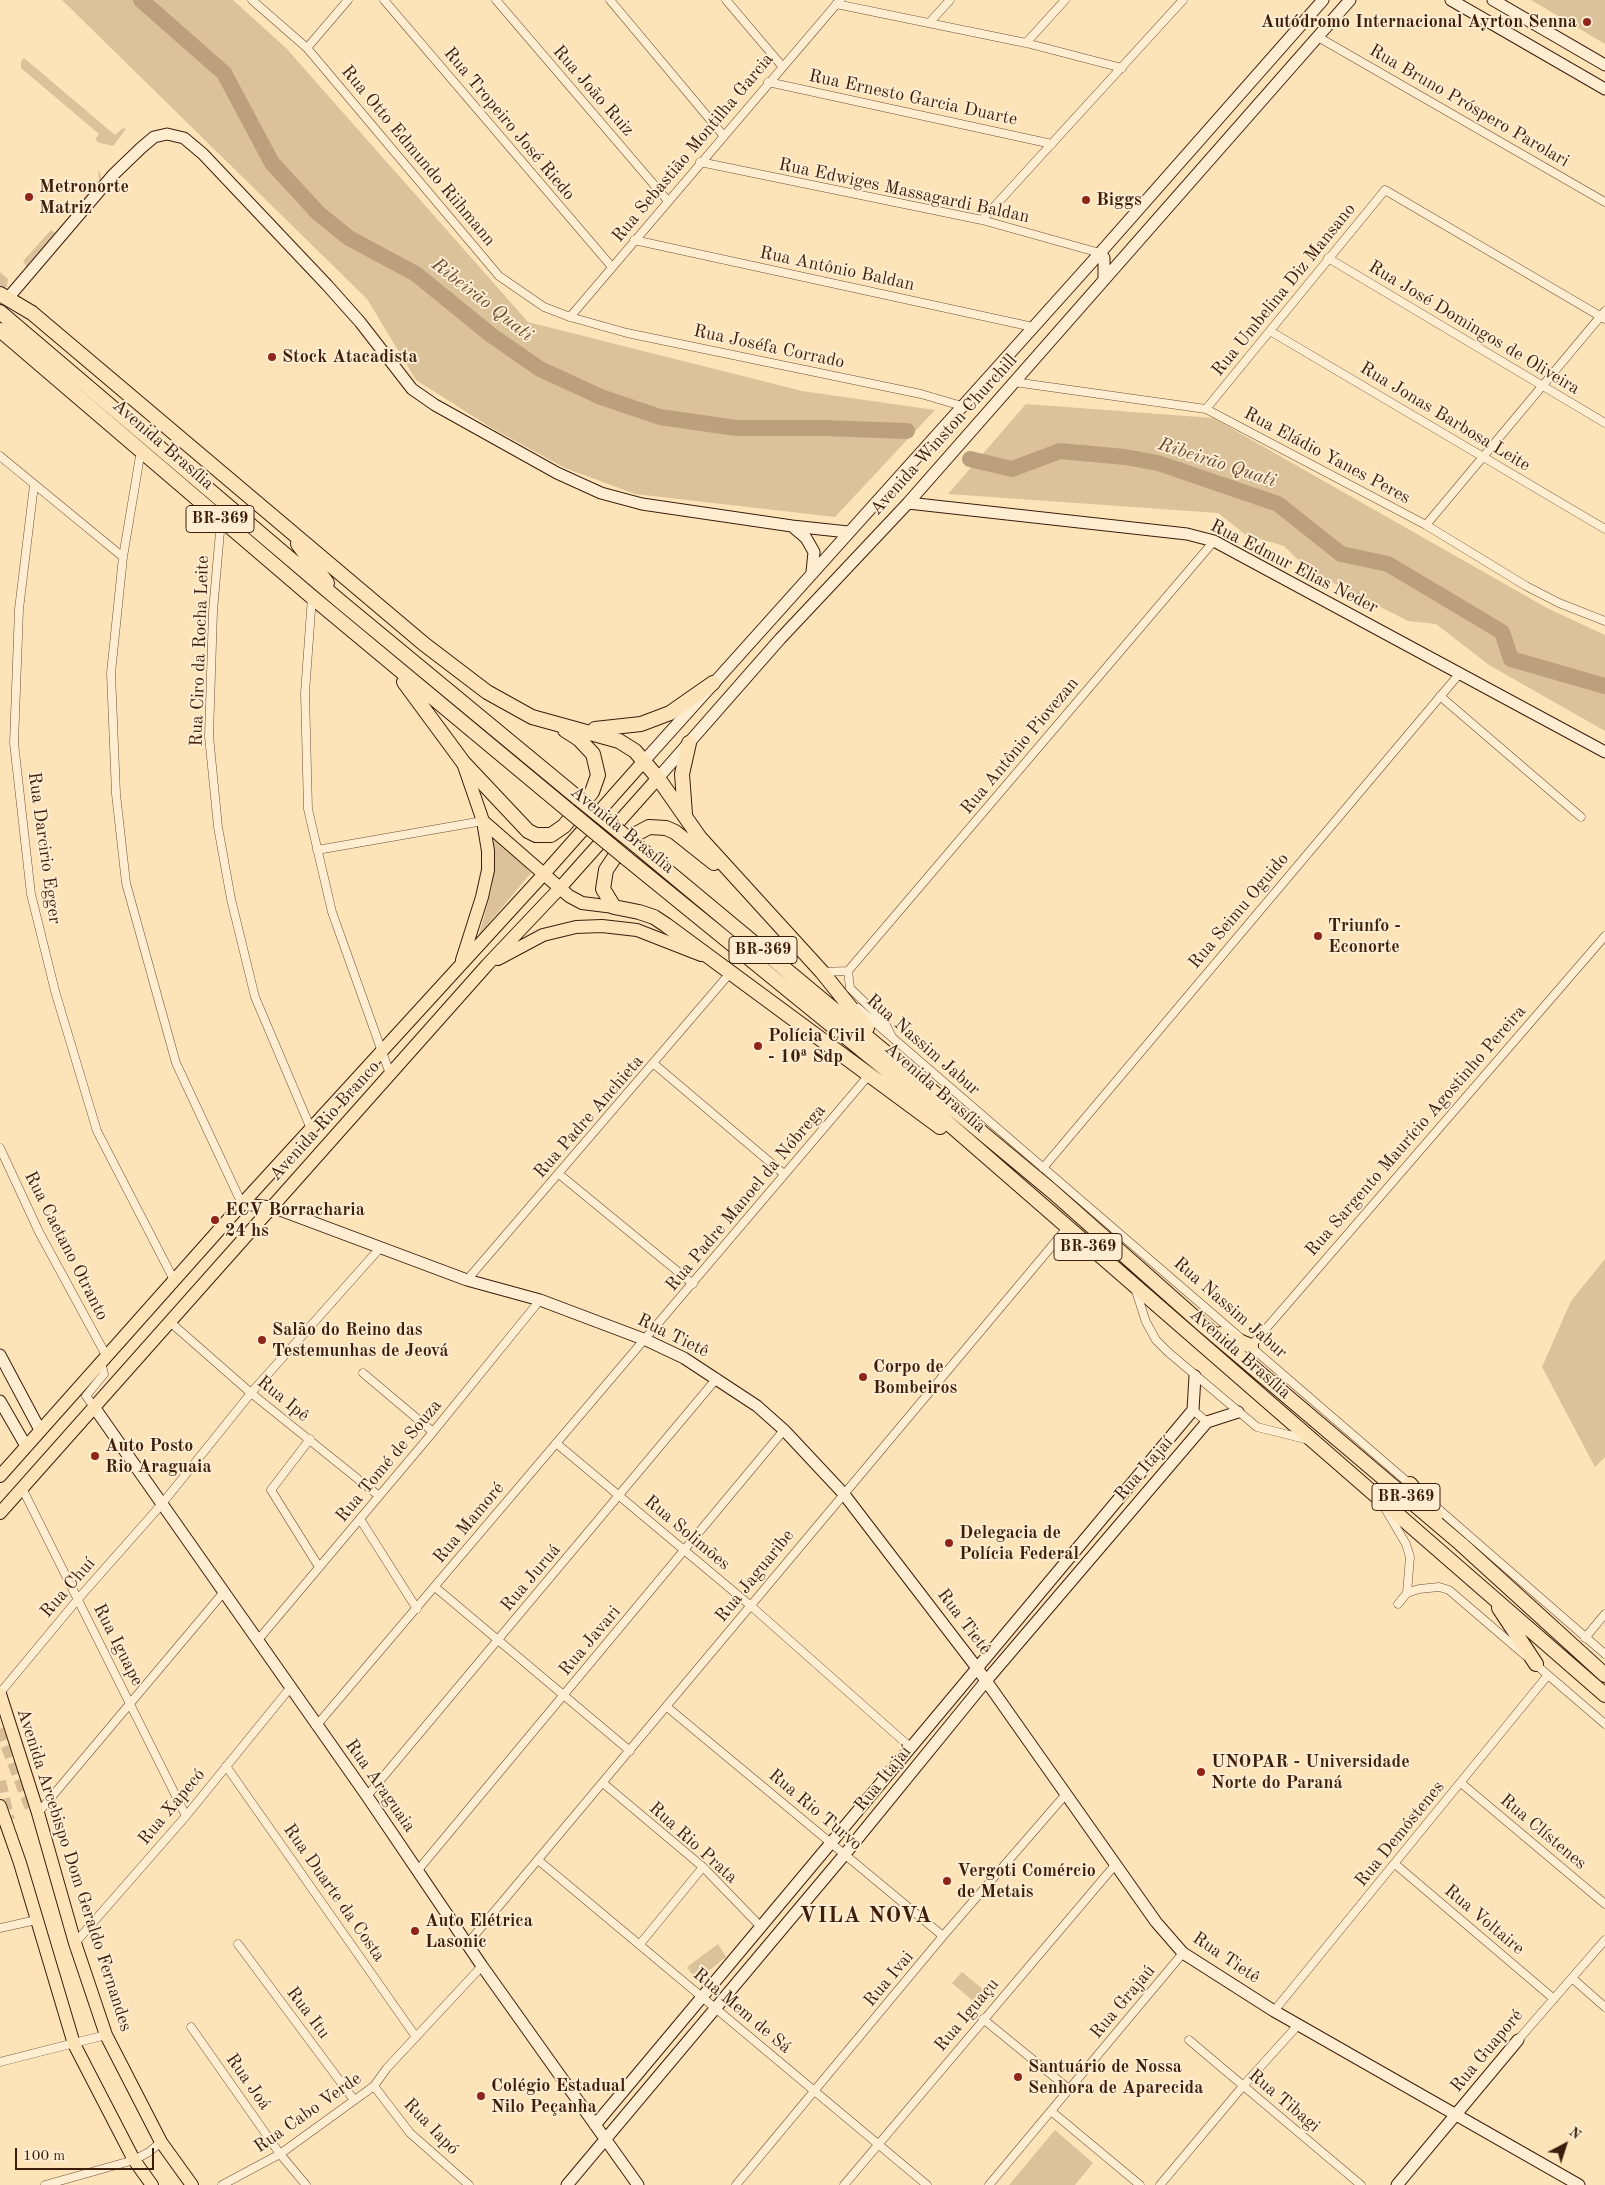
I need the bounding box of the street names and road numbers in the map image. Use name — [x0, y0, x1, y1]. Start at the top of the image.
street label: Rua Bruno Próspero Parolari — [1365, 40, 1573, 172]
street label: Rua João Ruiz — [548, 41, 638, 141]
street label: Rua Tropeiro José Riedo — [439, 43, 579, 205]
street label: Rua Sebastião Montilha Garcia — [608, 49, 778, 247]
street label: Rua Otto Edmundo Riihmann — [336, 61, 500, 251]
street label: Rua Ernesto Garcia Duarte — [807, 65, 1019, 131]
street label: Rua Edwiges Massagardi Baldan — [777, 154, 1031, 228]
street label: Rua Umbelina Diz Mansano — [1207, 199, 1361, 381]
street label: Rua Antônio Baldan — [758, 242, 916, 296]
street label: Rua José Domingos de Oliveira — [1364, 256, 1584, 400]
street label: Rua Joséfa Corrado — [691, 320, 847, 374]
street label: Avenida Winston Churchill — [866, 350, 1022, 520]
street label: Rua Jonas Barbosa Leite — [1356, 358, 1534, 476]
street label: Avenida Brasília — [108, 395, 218, 495]
street label: Rua Eládio Yanes Peres — [1240, 403, 1414, 509]
road number: BR-369 — [186, 506, 254, 532]
street label: Rua Edmur Elias Neder — [1206, 515, 1382, 619]
street label: Rua Ciro da Rocha Leite — [186, 555, 214, 747]
street label: Rua Antônio Piovezan — [956, 673, 1084, 819]
street label: Rua Darcirio Egger — [23, 771, 65, 925]
street label: Avenida Brasília — [566, 782, 678, 878]
street label: Rua Seimu Oguido — [1184, 849, 1294, 973]
road number: BR-369 — [729, 936, 797, 964]
street label: Rua Nassim Jabur — [862, 990, 984, 1100]
street label: Rua Sargento Maurício Agostinho Pereira — [1301, 1001, 1531, 1261]
street label: Avenida Brasília — [880, 1038, 990, 1138]
street label: Rua Padre Anchieta — [530, 1051, 648, 1183]
street label: Avenida Rio Branco — [265, 1056, 385, 1186]
street label: Rua Padre Manoel da Nóbrega — [661, 1100, 831, 1296]
street label: Rua Caetano Otranto — [19, 1168, 113, 1324]
road number: BR-369 — [1054, 1234, 1122, 1260]
street label: Rua Nassim Jabur — [1169, 1253, 1291, 1363]
street label: Avenida Brasília — [1185, 1304, 1295, 1404]
street label: Rua Tietê — [634, 1309, 712, 1363]
street label: Rua Ipê — [252, 1371, 314, 1427]
street label: Rua Tomé de Souza — [331, 1395, 447, 1527]
street label: Rua Itajaí — [1110, 1432, 1178, 1506]
street label: Rua Mamoré — [429, 1478, 509, 1568]
road number: BR-369 — [1372, 1484, 1440, 1510]
street label: Rua Solimões — [640, 1491, 734, 1575]
street label: Rua Jaguaribe — [711, 1525, 799, 1627]
street label: Rua Juruá — [496, 1540, 566, 1616]
street label: Rua Chuí — [36, 1553, 100, 1623]
street label: Rua Tietê — [932, 1585, 996, 1659]
street label: Rua Iguape — [88, 1600, 148, 1690]
street label: Rua Javari — [555, 1602, 625, 1680]
street label: Avenida Arcebispo Dom Geraldo Fernandes — [11, 1706, 137, 2034]
street label: Rua Araguaia — [340, 1735, 420, 1837]
street label: Rua Itajaí — [850, 1742, 916, 1816]
street label: Rua Xapecó — [134, 1764, 210, 1850]
street label: Rua Rio Turvo — [764, 1765, 866, 1855]
street label: Rua Demóstenes — [1351, 1777, 1449, 1891]
street label: Rua Clístenes — [1495, 1790, 1591, 1874]
street label: Rua Rio Prata — [644, 1798, 742, 1888]
street label: Rua Duarte da Costa — [278, 1820, 390, 1966]
street label: Rua Voltaire — [1439, 1880, 1529, 1960]
street label: Rua Tietê — [1188, 1928, 1264, 1988]
street label: Rua Ivai — [859, 1947, 919, 2011]
street label: Rua Grajaú — [1086, 1961, 1160, 2043]
street label: Rua Mem de Sá — [688, 1964, 796, 2058]
street label: Rua Iguaçu — [930, 1974, 1004, 2056]
street label: Rua Itu — [281, 1983, 335, 2043]
street label: Rua Guaporé — [1446, 2005, 1528, 2097]
street label: Rua Joá — [221, 2050, 275, 2114]
street label: Rua Tibagi — [1244, 2065, 1324, 2137]
street label: Rua Cabo Verde — [250, 2068, 366, 2158]
street label: Rua Iapó — [399, 2094, 463, 2160]

